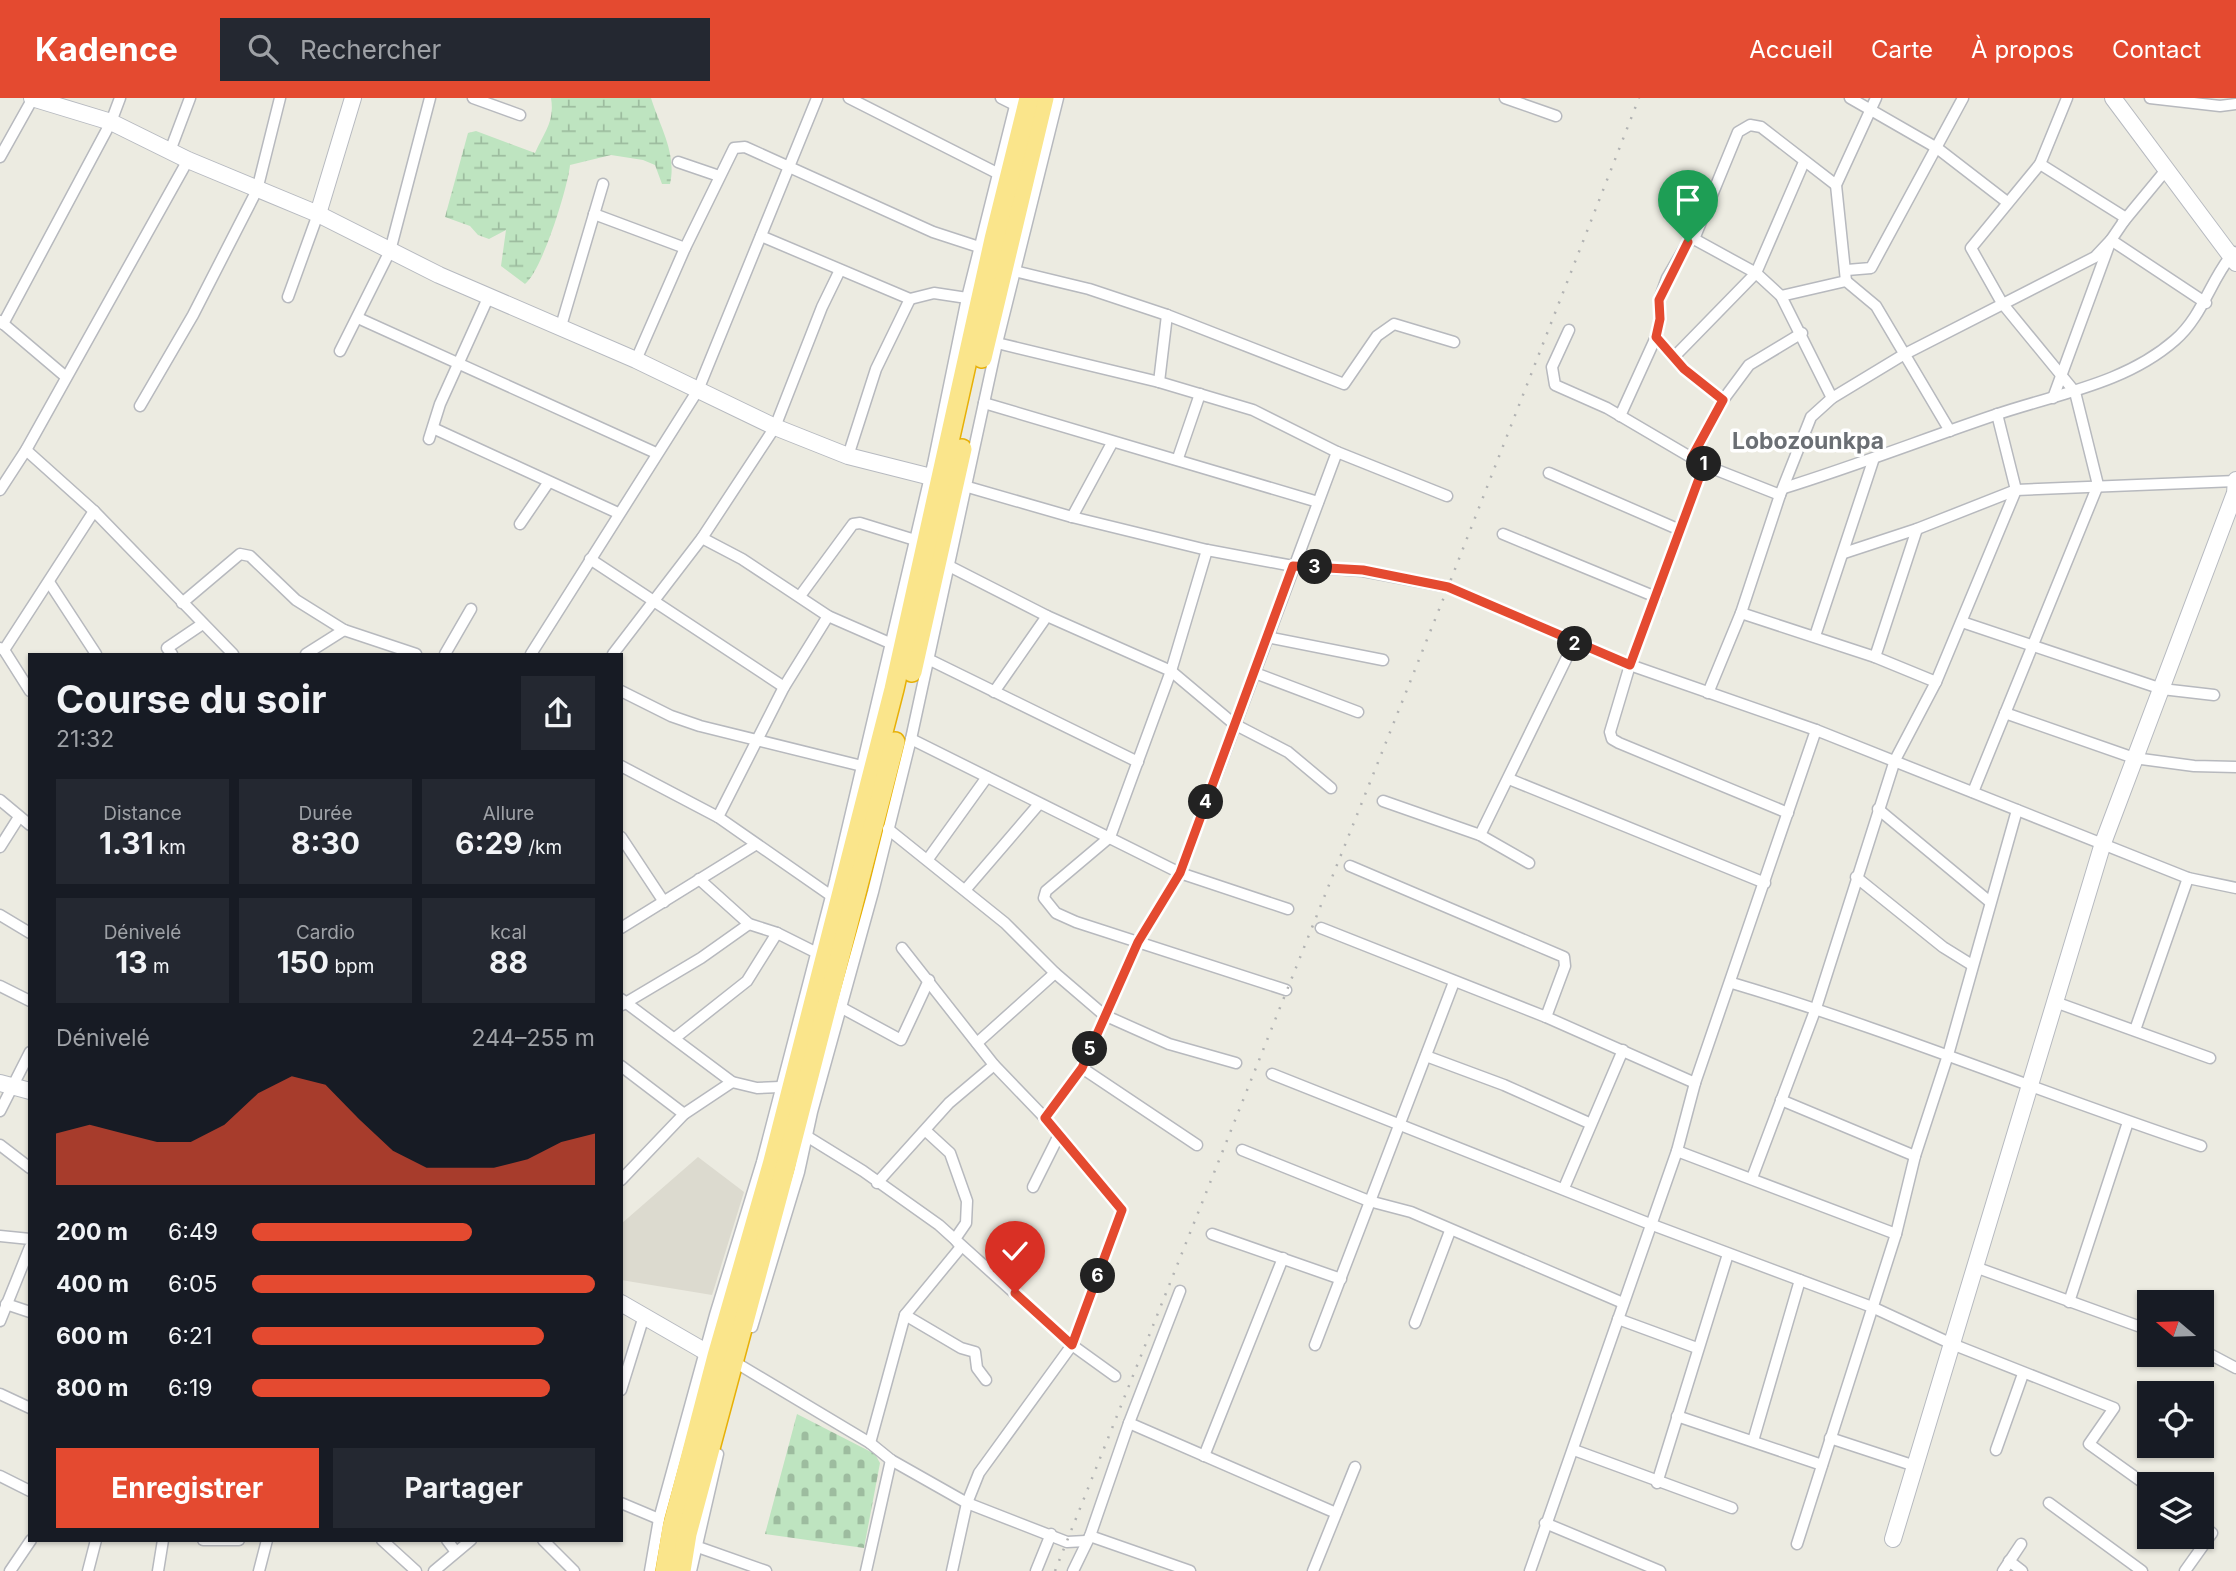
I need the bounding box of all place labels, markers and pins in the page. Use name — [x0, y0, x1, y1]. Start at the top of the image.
pin — [1658, 170, 1718, 242]
pin: 1 — [1686, 446, 1722, 482]
pin: 3 — [1298, 550, 1332, 584]
pin: 2 — [1558, 626, 1592, 662]
pin: 4 — [1188, 784, 1224, 820]
pin: 5 — [1072, 1032, 1108, 1066]
pin — [985, 1221, 1045, 1293]
pin: 6 — [1080, 1258, 1116, 1294]

